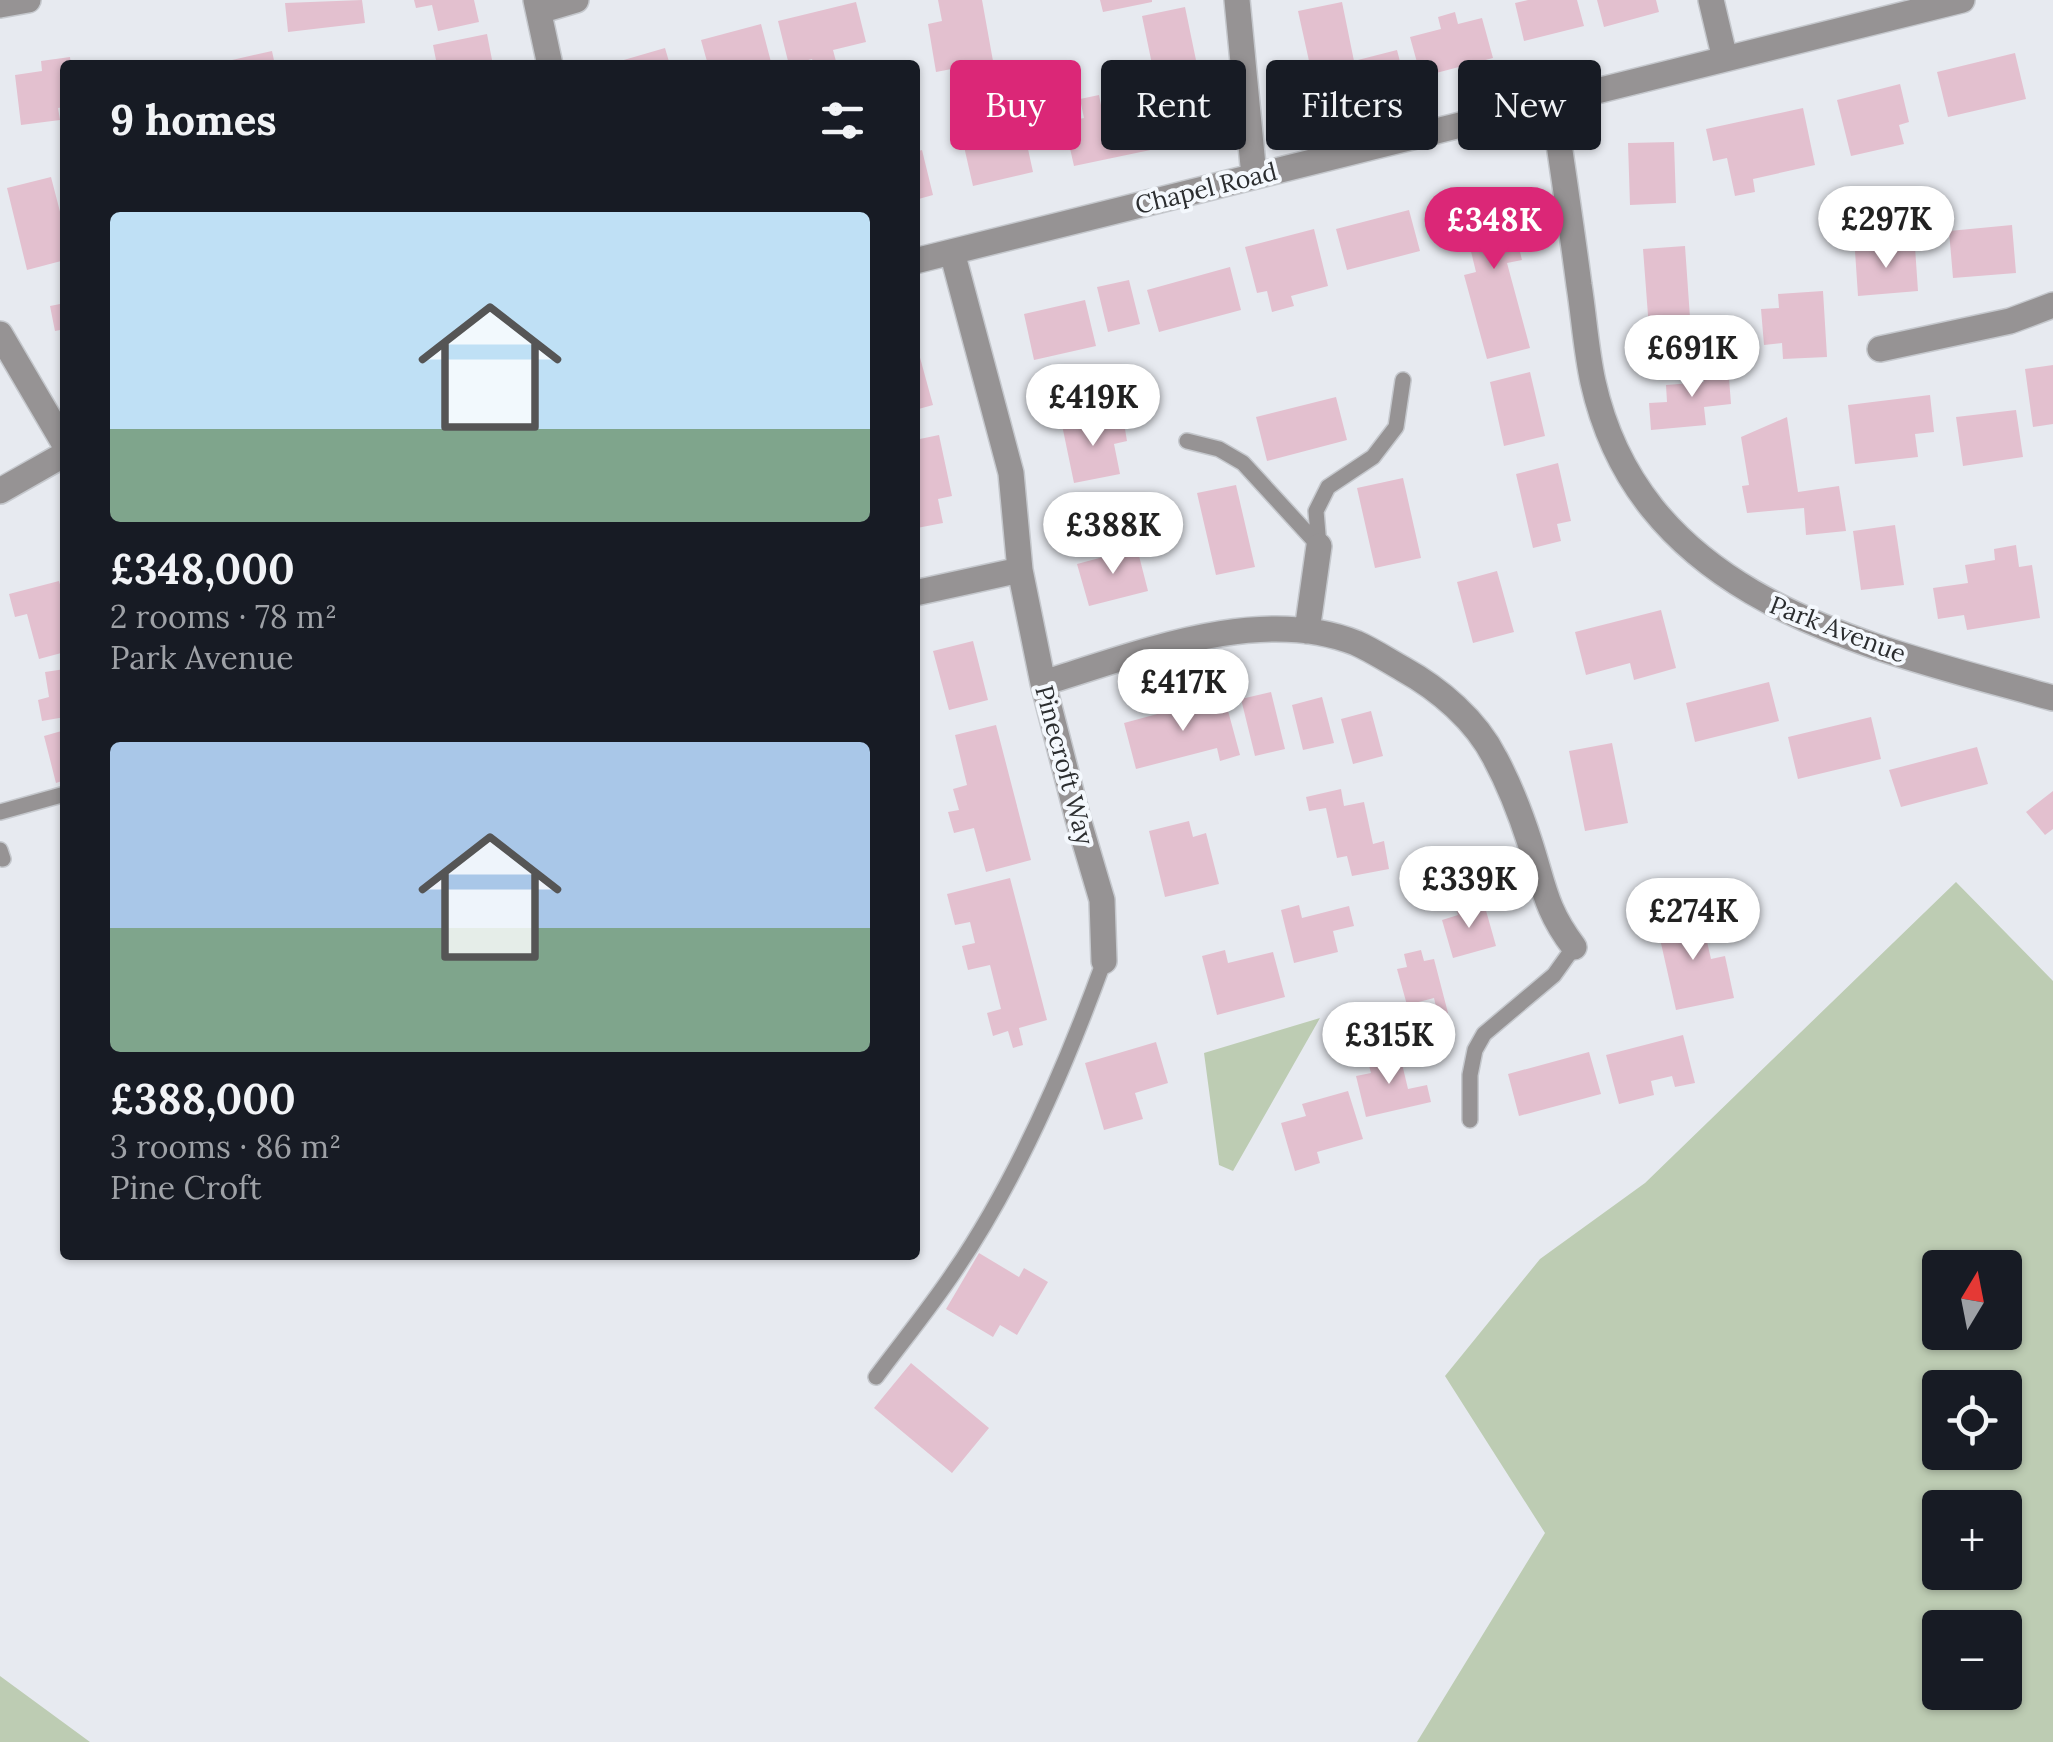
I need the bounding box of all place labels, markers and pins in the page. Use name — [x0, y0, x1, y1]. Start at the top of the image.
pin: £297K — [1816, 186, 1956, 271]
pin: £348K — [1424, 187, 1564, 272]
pin: £691K — [1622, 315, 1762, 400]
pin: £419K — [1023, 364, 1163, 449]
pin: £388K — [1043, 492, 1183, 577]
pin: £417K — [1113, 649, 1253, 734]
pin: £339K — [1399, 846, 1539, 931]
pin: £274K — [1623, 878, 1763, 963]
pin: £315K — [1319, 1002, 1459, 1087]

